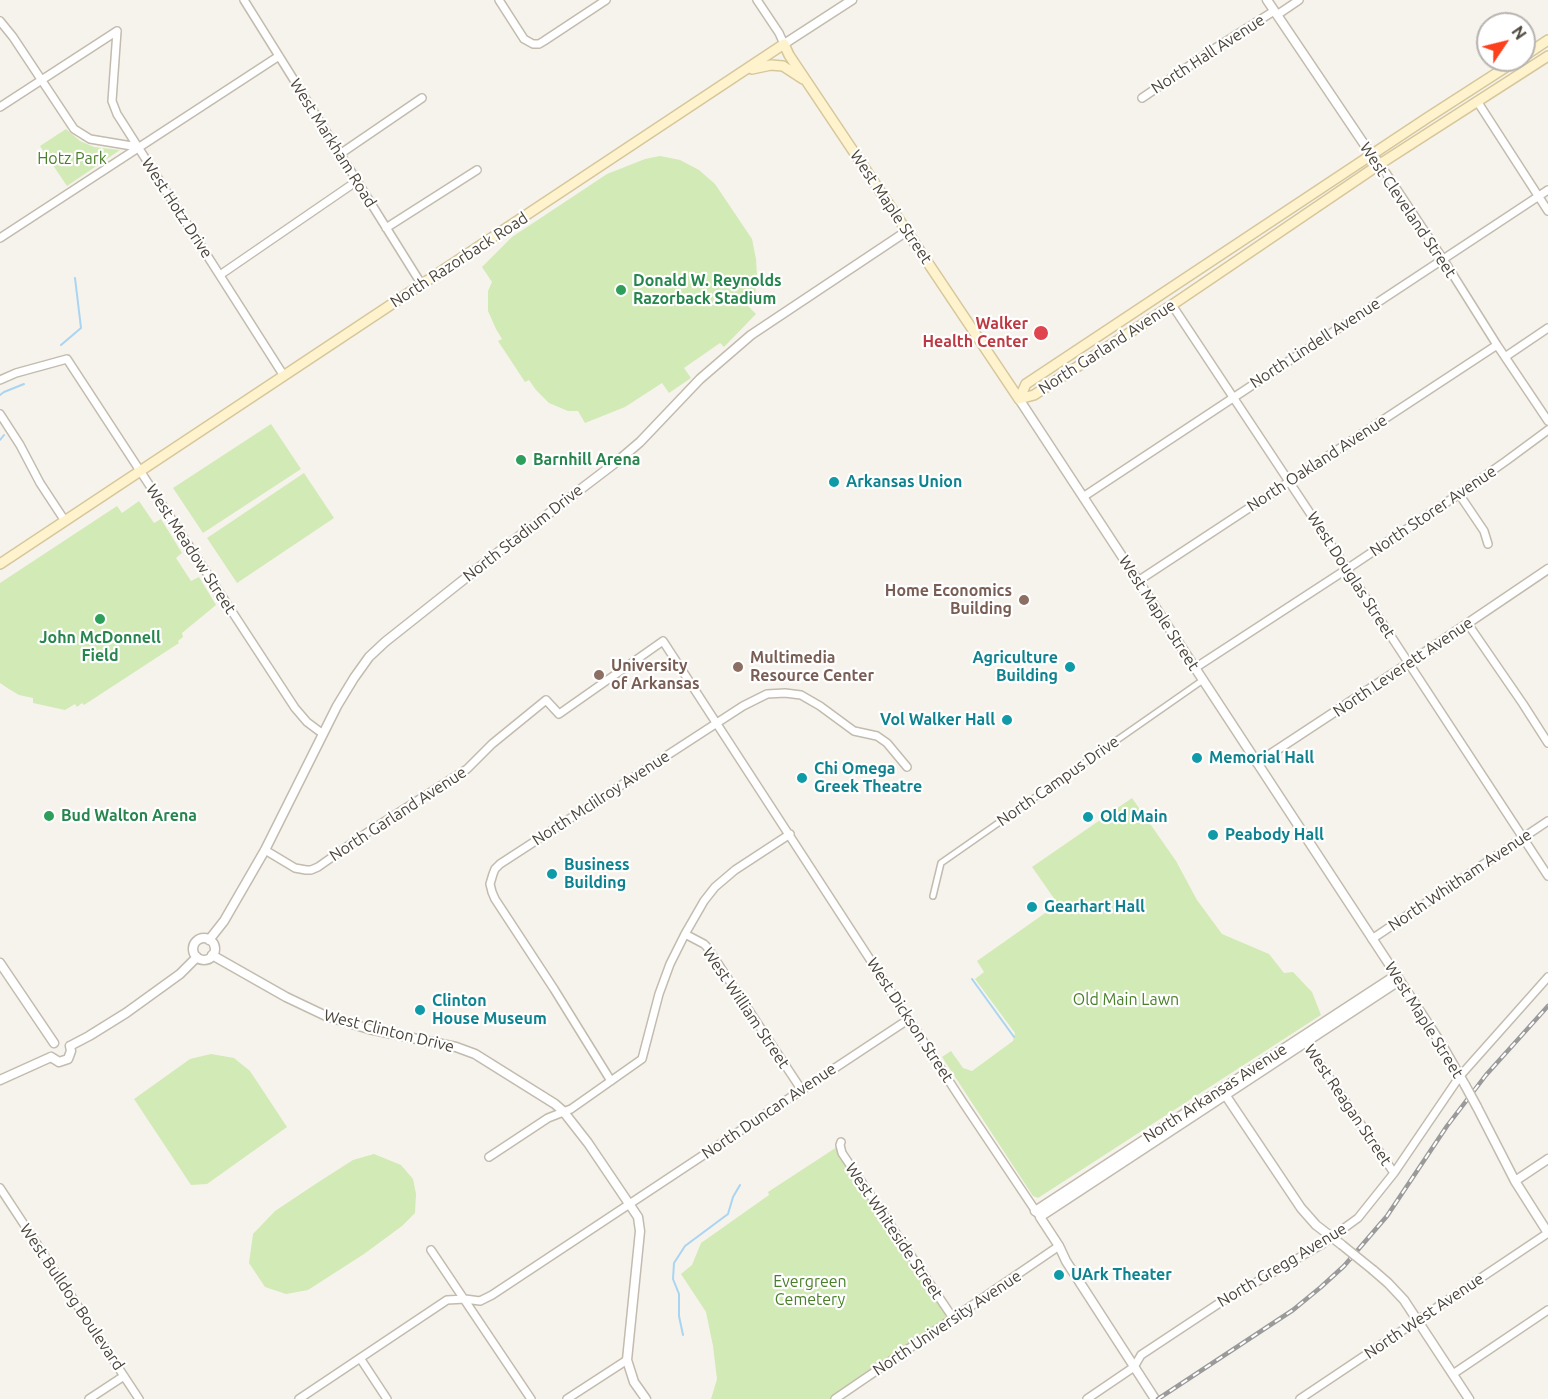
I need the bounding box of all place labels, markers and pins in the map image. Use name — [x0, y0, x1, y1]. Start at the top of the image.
place label: Donald W. Reynolds Razorback Stadium — [633, 271, 782, 309]
marker: Donald W. Reynolds Razorback Stadium — [614, 283, 628, 297]
place label: Walker Health Center — [923, 314, 1028, 352]
marker: Walker Health Center — [1032, 324, 1050, 342]
place label: Barnhill Arena — [533, 450, 640, 470]
marker: Barnhill Arena — [514, 453, 528, 467]
place label: Arkansas Union — [846, 472, 962, 492]
marker: Arkansas Union — [827, 475, 841, 489]
place label: Home Economics Building — [885, 581, 1012, 619]
marker: Home Economics Building — [1017, 593, 1031, 607]
marker: John McDonnell Field — [93, 612, 107, 626]
place label: John McDonnell Field — [39, 628, 161, 666]
place label: Multimedia Resource Center — [750, 648, 874, 686]
place label: Agriculture Building — [972, 648, 1058, 686]
place label: University of Arkansas — [611, 656, 700, 694]
marker: Multimedia Resource Center — [731, 660, 745, 674]
marker: Agriculture Building — [1063, 660, 1077, 674]
marker: University of Arkansas — [592, 668, 606, 682]
place label: Vol Walker Hall — [880, 710, 995, 730]
marker: Vol Walker Hall — [1000, 713, 1014, 727]
place label: Memorial Hall — [1209, 748, 1314, 768]
marker: Memorial Hall — [1190, 751, 1204, 765]
place label: Chi Omega Greek Theatre — [814, 759, 922, 797]
marker: Chi Omega Greek Theatre — [795, 771, 809, 785]
place label: Bud Walton Arena — [61, 806, 197, 826]
place label: Old Main — [1100, 807, 1168, 827]
marker: Bud Walton Arena — [42, 809, 56, 823]
marker: Old Main — [1081, 810, 1095, 824]
place label: Peabody Hall — [1225, 825, 1324, 845]
marker: Peabody Hall — [1206, 828, 1220, 842]
place label: Business Building — [564, 855, 630, 893]
marker: Business Building — [545, 867, 559, 881]
place label: Gearhart Hall — [1044, 897, 1145, 917]
marker: Gearhart Hall — [1025, 900, 1039, 914]
place label: Clinton House Museum — [432, 991, 547, 1029]
marker: Clinton House Museum — [413, 1003, 427, 1017]
place label: UArk Theater — [1071, 1265, 1172, 1285]
marker: UArk Theater — [1052, 1268, 1066, 1282]

